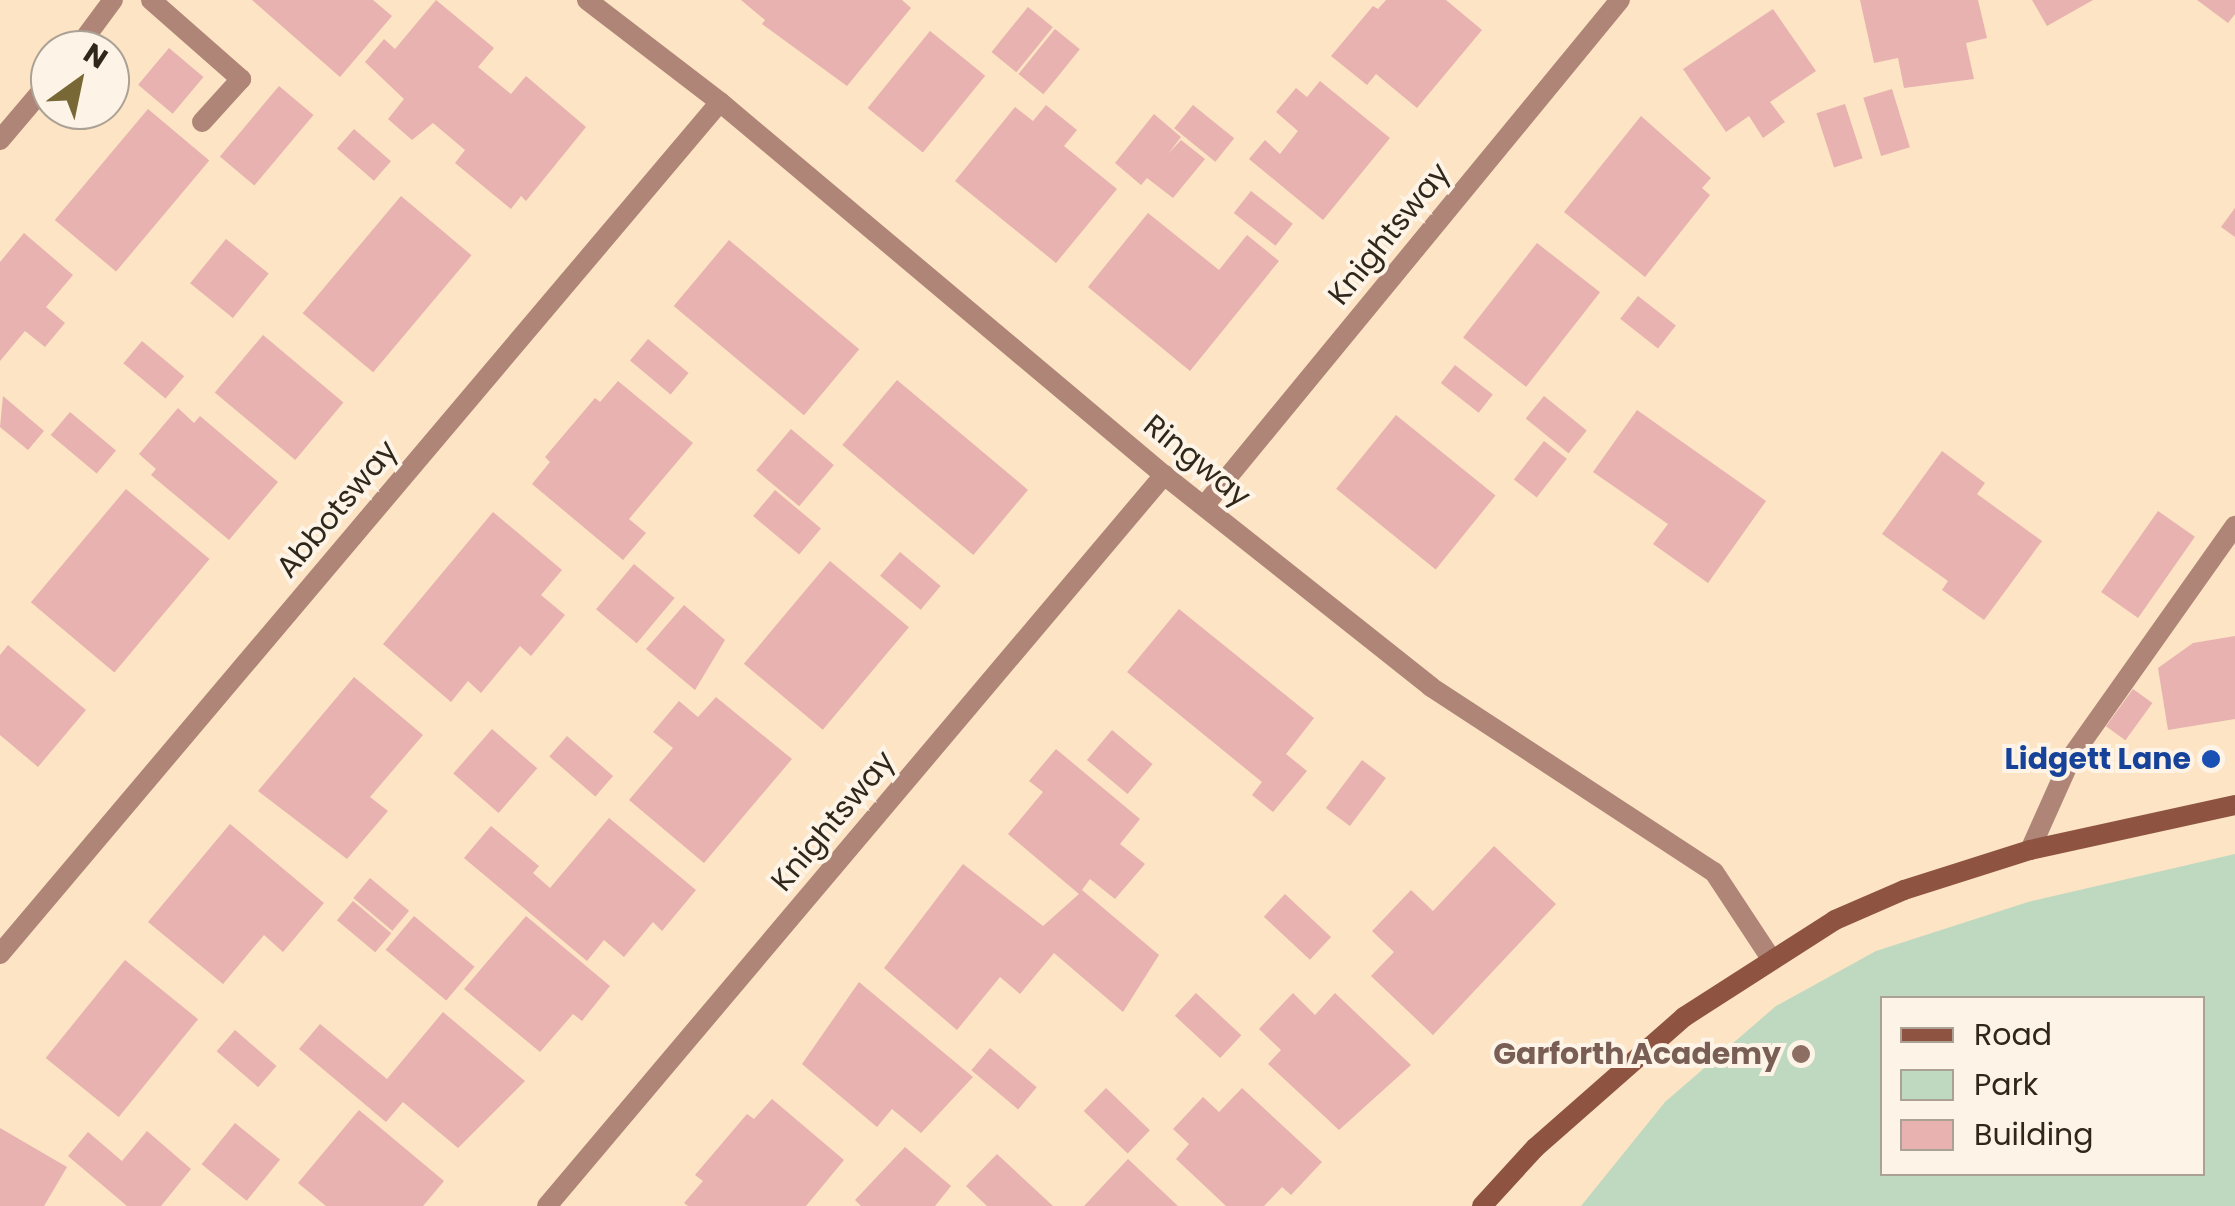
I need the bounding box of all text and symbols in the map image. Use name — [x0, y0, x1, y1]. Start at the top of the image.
north arrow — [30, 30, 130, 130]
text: N — [76, 34, 115, 78]
street label: Knightsway — [1321, 156, 1457, 312]
street label: Ringway — [1136, 407, 1258, 515]
street label: Abbotsway — [269, 433, 405, 585]
place label: Lidgett Lane — [2005, 741, 2191, 777]
street label: Knightsway — [764, 743, 902, 899]
marker: Lidgett Lane — [2200, 748, 2222, 770]
legend — [1880, 996, 2205, 1176]
text: Road — [1974, 1013, 2052, 1056]
place label: Garforth Academy — [1493, 1036, 1781, 1072]
marker: Garforth Academy — [1790, 1043, 1812, 1065]
text: Park — [1974, 1063, 2038, 1106]
text: Building — [1974, 1113, 2094, 1156]

